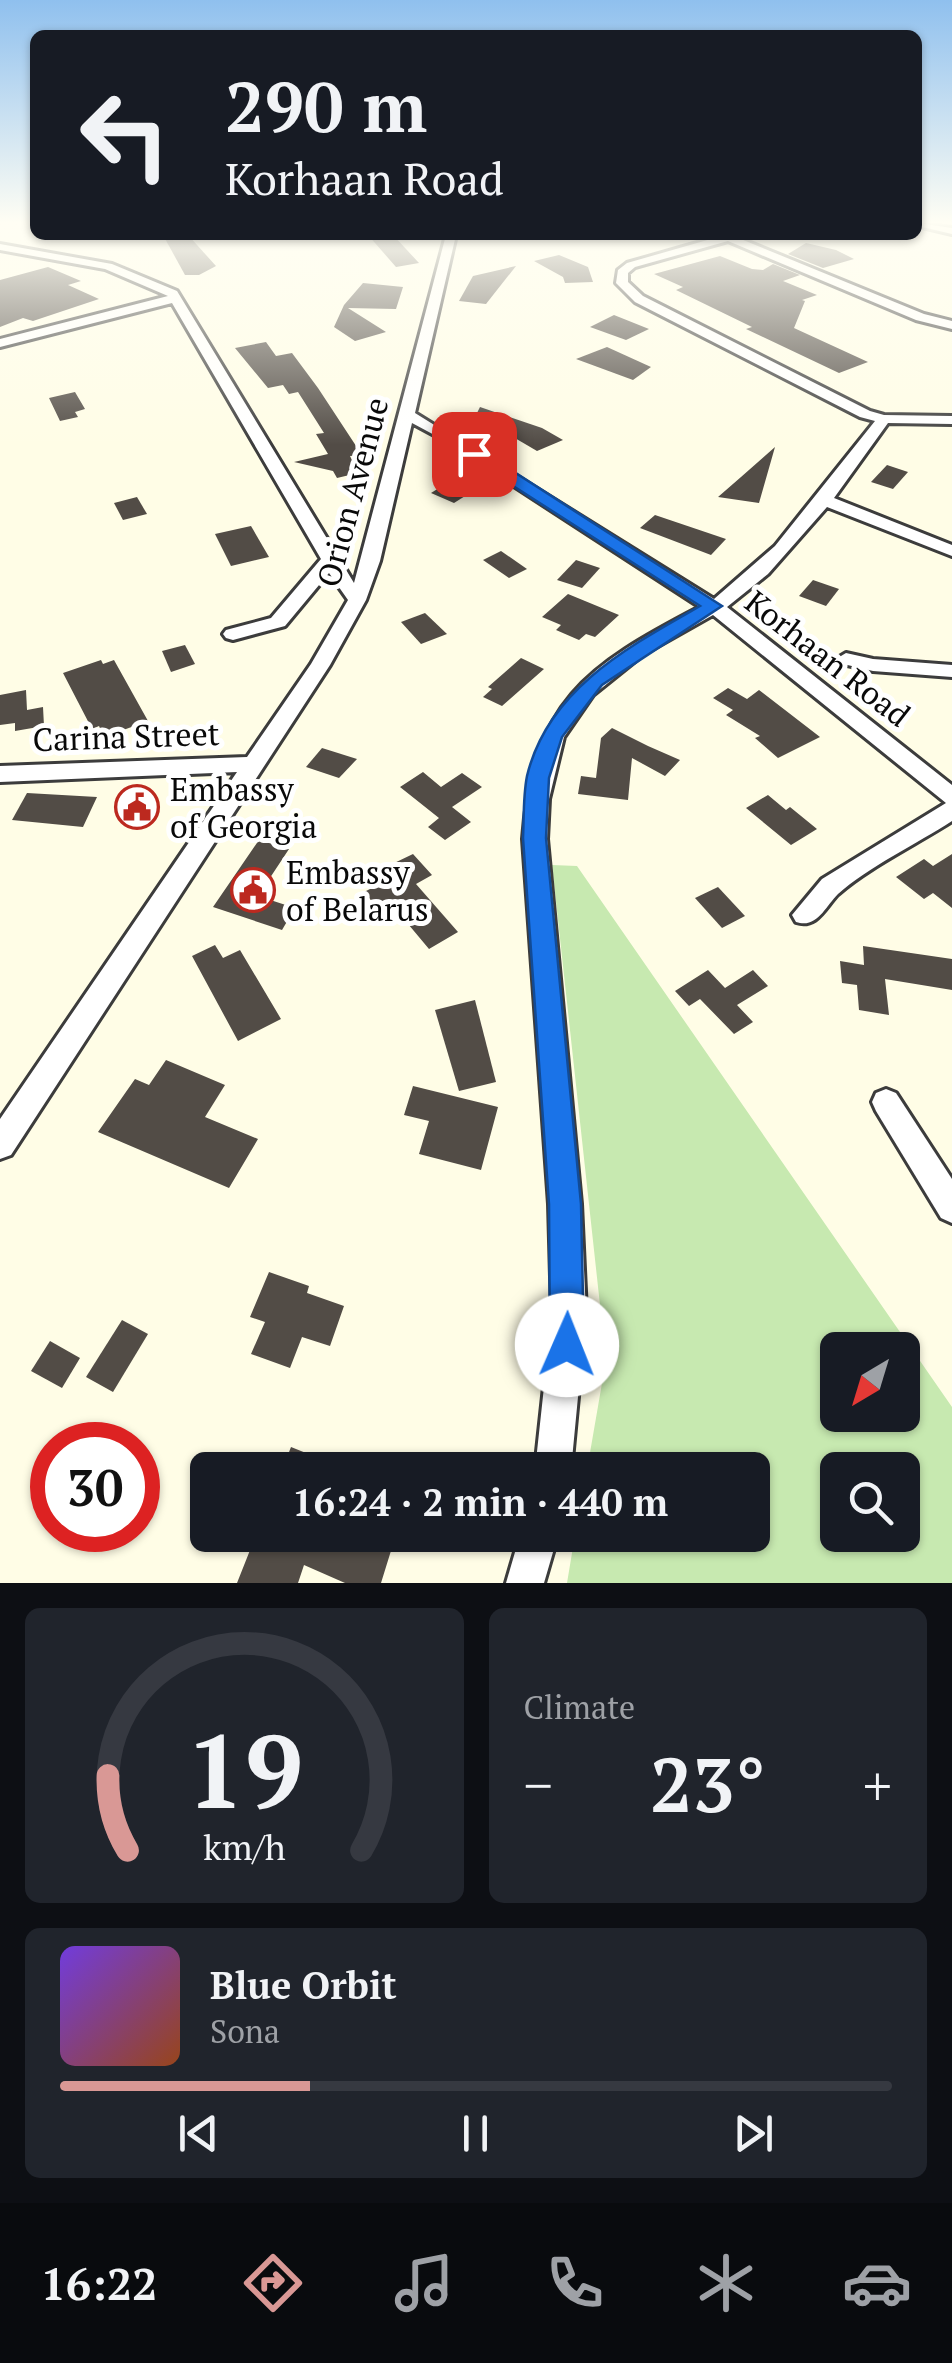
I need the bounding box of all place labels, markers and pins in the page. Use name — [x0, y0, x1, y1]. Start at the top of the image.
pin — [432, 412, 517, 497]
place label: Embassy of Georgia — [170, 768, 317, 847]
public building icon: Embassy of Georgia — [114, 784, 160, 830]
place label: Embassy of Belarus — [286, 851, 429, 930]
public building icon: Embassy of Belarus — [230, 867, 276, 913]

